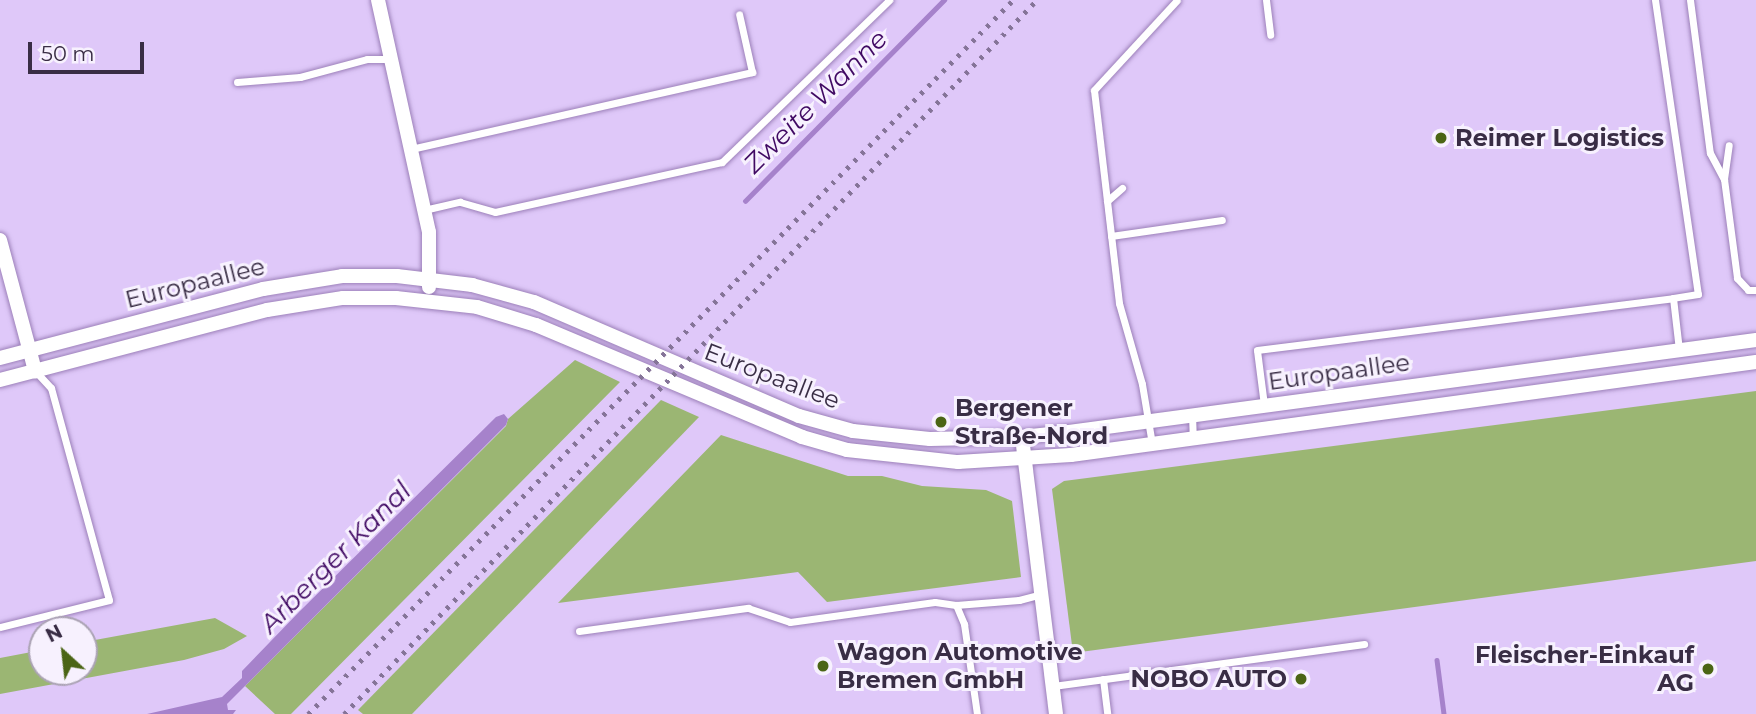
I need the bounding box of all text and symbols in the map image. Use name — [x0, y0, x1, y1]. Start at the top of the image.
water label: Zweite Wanne — [738, 24, 894, 180]
scale bar — [32, 28, 147, 72]
text: 50 m — [41, 41, 95, 66]
place label: Reimer Logistics — [1455, 124, 1664, 152]
marker: Reimer Logistics — [1433, 130, 1449, 146]
street label: Europaallee — [122, 252, 268, 314]
street label: Europaallee — [700, 337, 844, 415]
street label: Europaallee — [1266, 348, 1412, 396]
place label: Bergener Straße-Nord — [955, 394, 1108, 450]
marker: Bergener Straße-Nord — [933, 414, 949, 430]
water label: Arberger Kanal — [254, 476, 418, 640]
north arrow — [28, 616, 98, 686]
text: N — [42, 620, 66, 647]
place label: Wagon Automotive Bremen GmbH — [837, 638, 1083, 694]
place label: Fleischer-Einkauf AG — [1475, 641, 1694, 697]
marker: Wagon Automotive Bremen GmbH — [815, 658, 831, 674]
marker: Fleischer-Einkauf AG — [1700, 661, 1716, 677]
place label: NOBO AUTO — [1130, 665, 1287, 693]
marker: NOBO AUTO — [1293, 671, 1309, 687]

